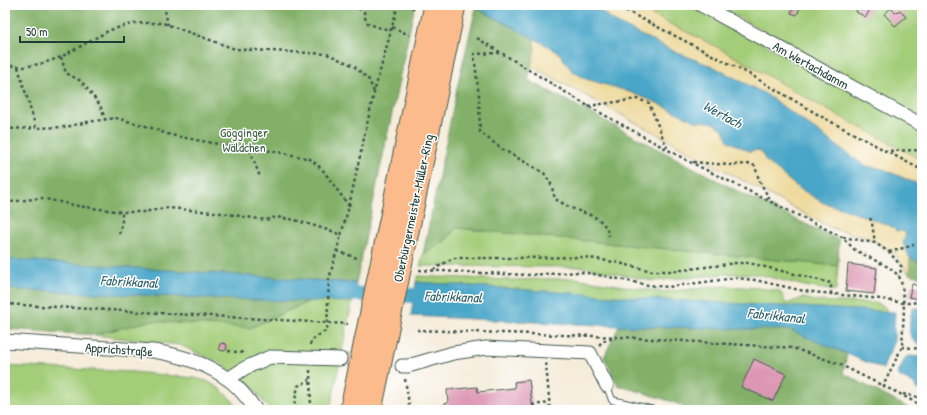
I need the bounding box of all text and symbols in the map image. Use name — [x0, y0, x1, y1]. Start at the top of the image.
scale bar — [20, 18, 124, 44]
text: 50 m — [26, 23, 47, 40]
street label: Am Wertachdamm — [770, 37, 852, 93]
water label: Wertach — [700, 96, 747, 133]
park label: Gögginger Wäldchen — [220, 123, 268, 156]
street label: Oberbürgermeister-Müller-Ring — [389, 132, 437, 284]
water label: Fabrikkanal — [100, 270, 160, 292]
water label: Fabrikkanal — [424, 285, 483, 307]
water label: Fabrikkanal — [746, 303, 807, 328]
street label: Apprichstraße — [85, 338, 153, 360]

